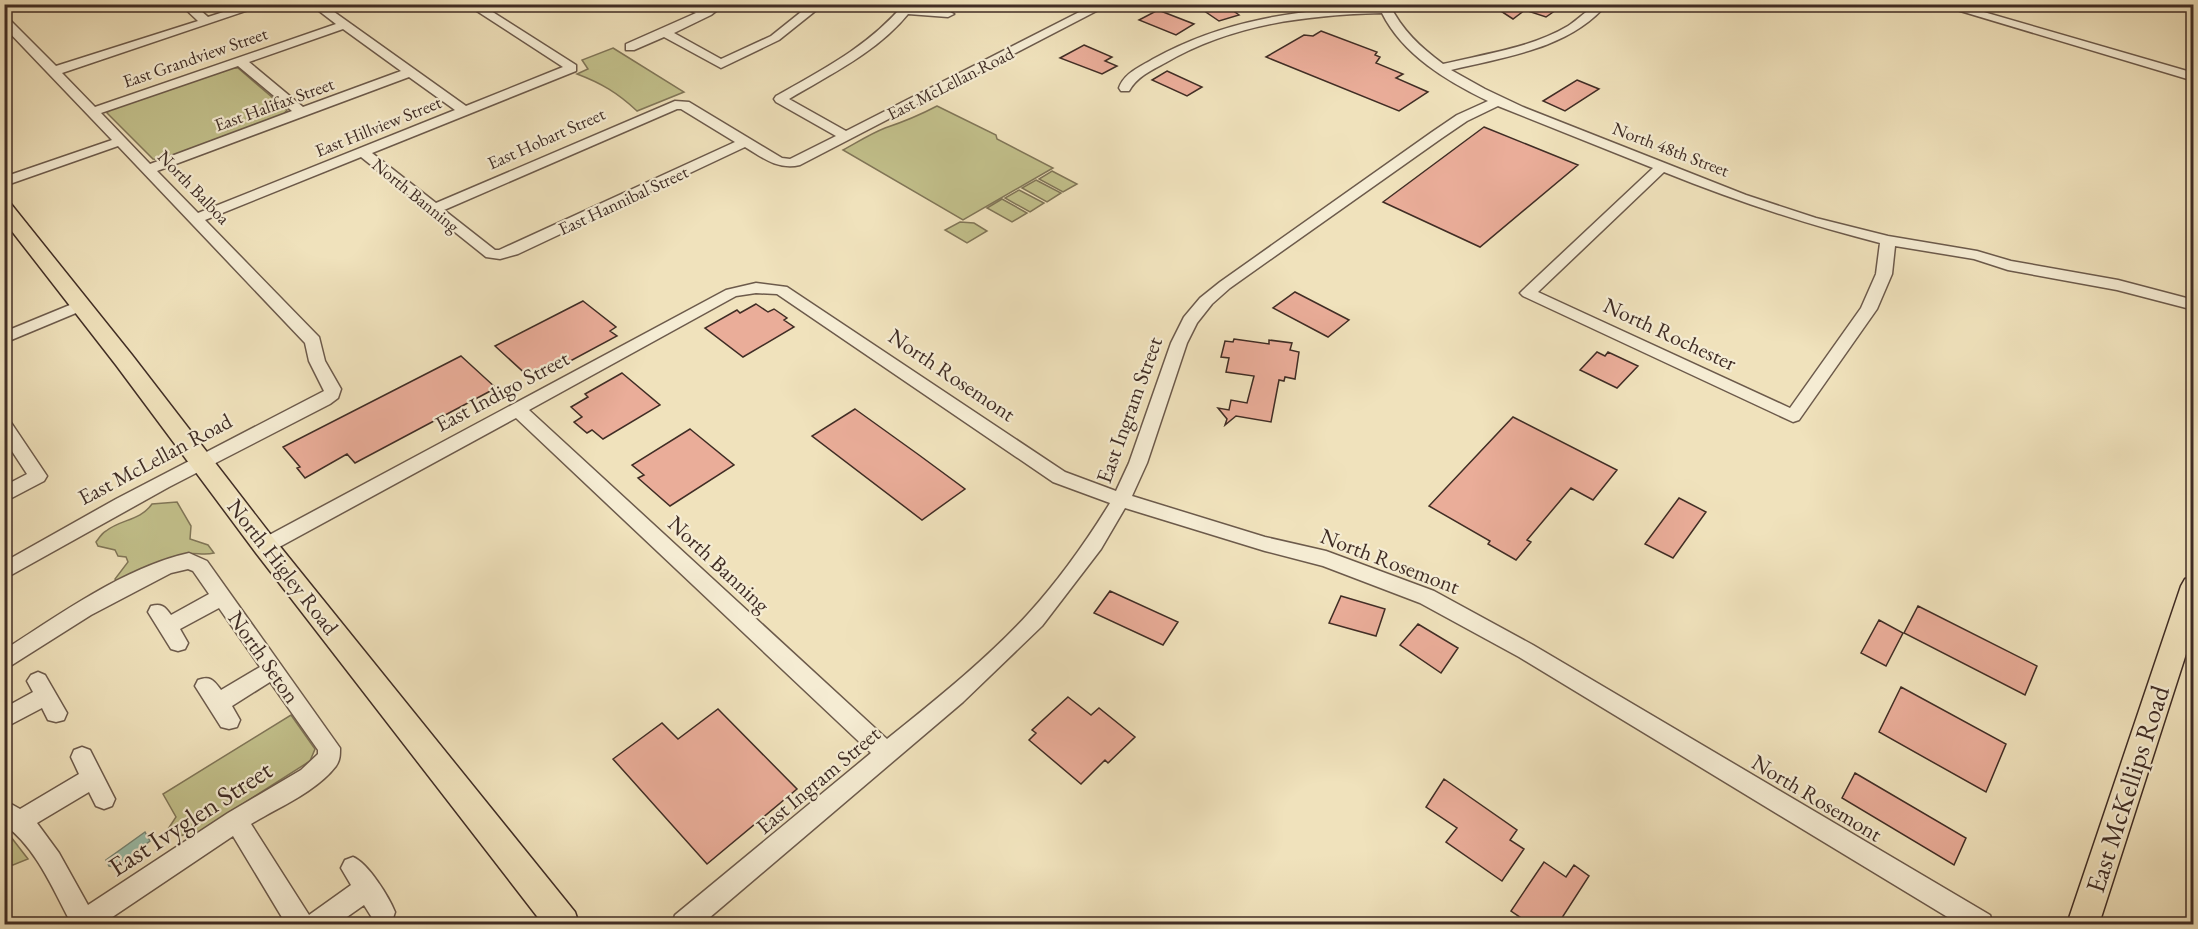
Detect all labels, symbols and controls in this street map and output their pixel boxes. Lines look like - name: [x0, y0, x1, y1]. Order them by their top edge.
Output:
- street label: East Grandview Street: [120, 21, 271, 93]
- street label: East McLellan Road: [883, 41, 1018, 125]
- street label: East Halifax Street: [211, 72, 337, 136]
- street label: East Hillview Street: [311, 90, 445, 162]
- street label: East Hobart Street: [484, 102, 609, 174]
- street label: North 48th Street: [1609, 116, 1733, 182]
- street label: North Balboa: [153, 145, 236, 230]
- street label: North Banning: [367, 153, 465, 237]
- street label: East Hannibal Street: [554, 160, 692, 240]
- street label: North Rochester: [1599, 290, 1742, 378]
- street label: North Rosemont: [883, 322, 1021, 428]
- street label: East Ingram Street: [1089, 333, 1169, 487]
- street label: East Indigo Street: [430, 343, 574, 439]
- street label: East McLellan Road: [73, 406, 238, 512]
- street label: North Higley Road: [221, 493, 346, 642]
- street label: North Banning: [662, 509, 777, 619]
- street label: North Rosemont: [1316, 521, 1464, 601]
- street label: North Seton: [222, 605, 307, 709]
- street label: East McKellips Road: [2077, 681, 2177, 897]
- street label: East Ingram Street: [750, 719, 886, 841]
- street label: North Rosemont: [1746, 748, 1888, 848]
- street label: East Ivyglen Street: [101, 752, 279, 884]

